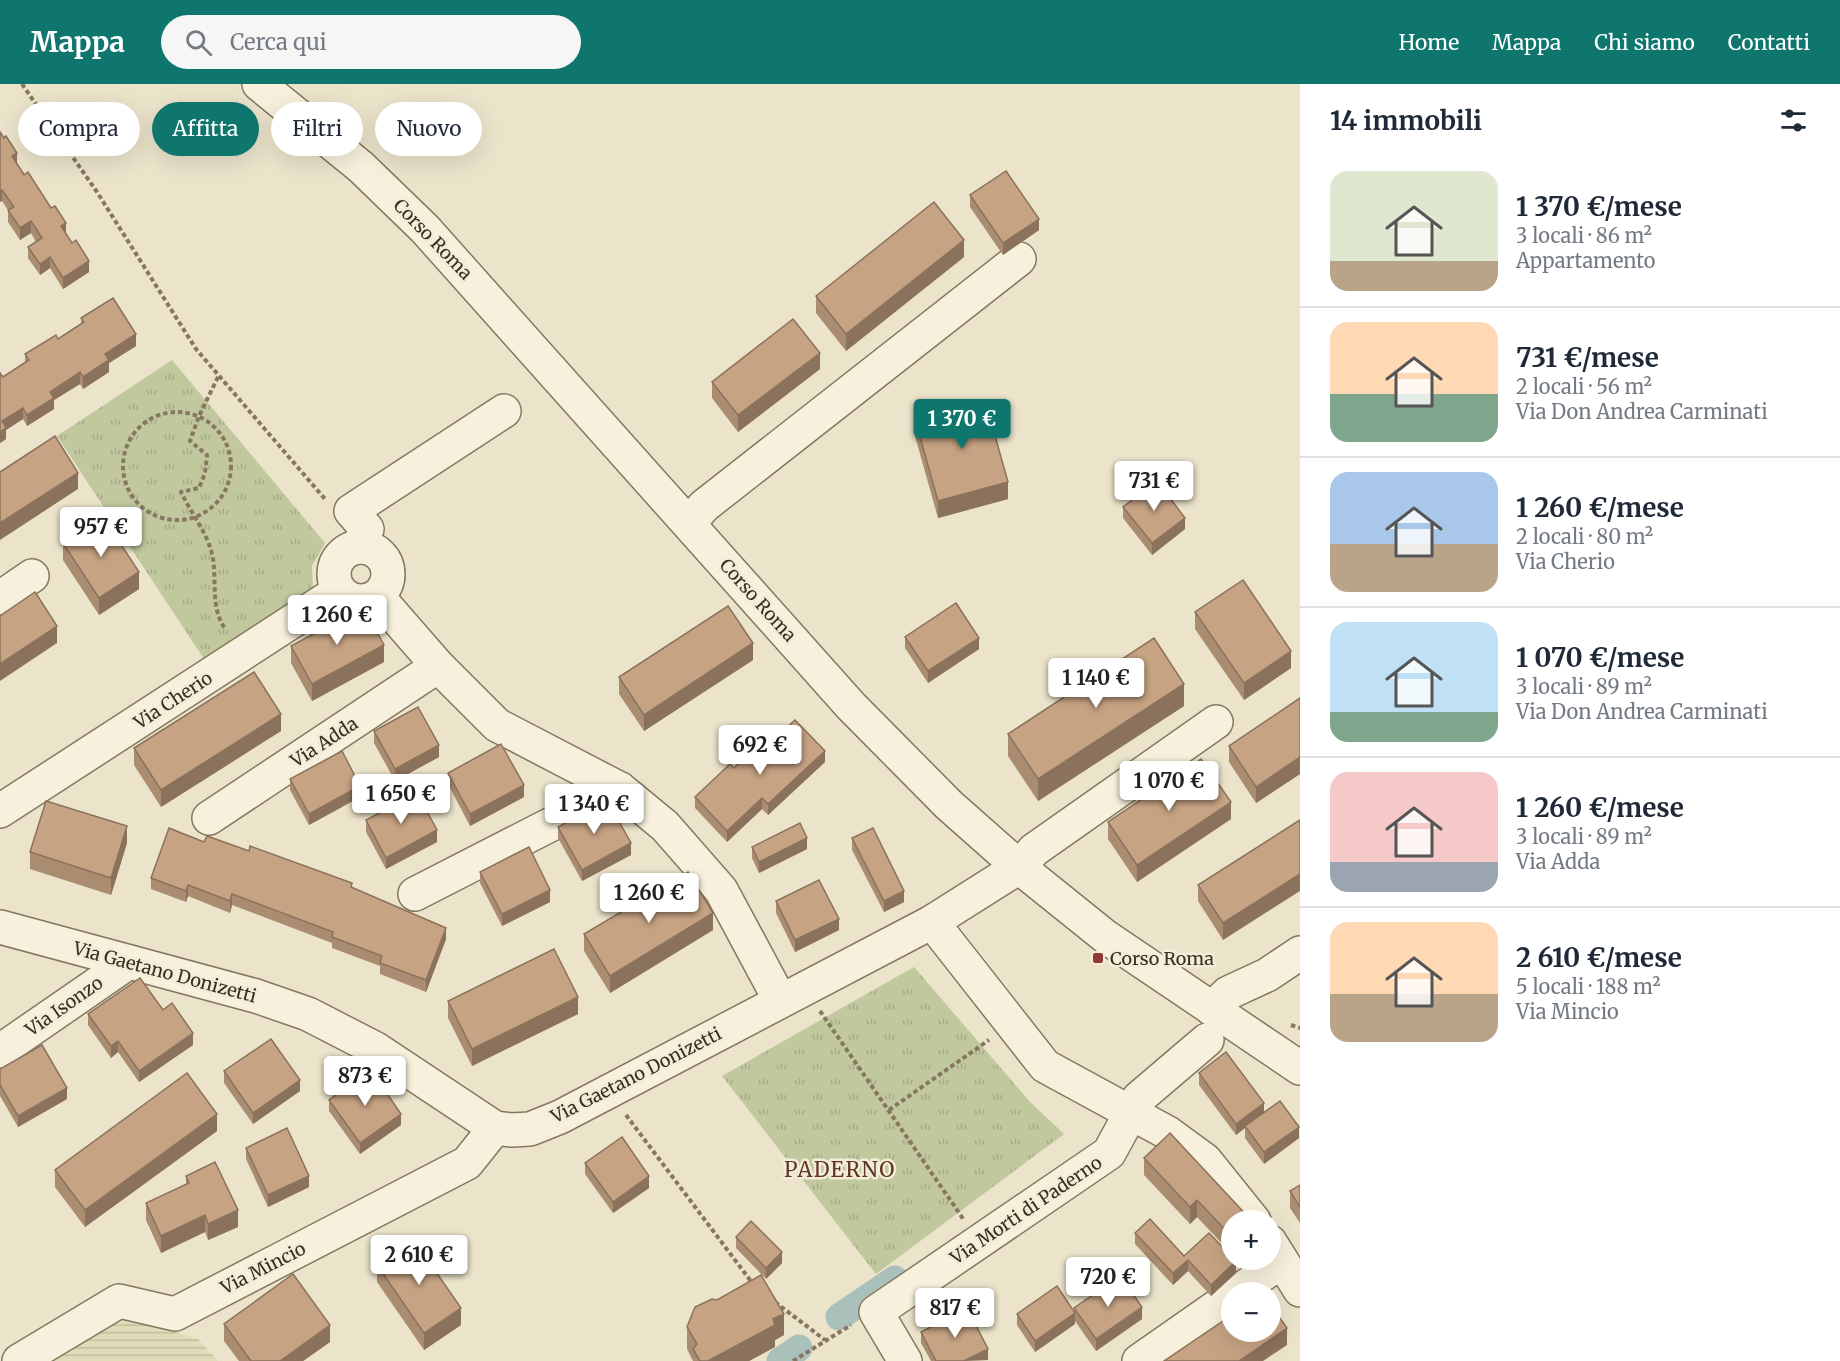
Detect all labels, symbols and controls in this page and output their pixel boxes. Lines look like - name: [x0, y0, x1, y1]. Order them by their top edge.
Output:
- search box: [161, 15, 581, 69]
- text: Mappa: [30, 24, 125, 60]
- icon: search: [182, 26, 215, 59]
- text: Cerca qui: [230, 28, 327, 56]
- text: Home: [1399, 29, 1459, 56]
- text: Mappa: [1492, 29, 1561, 56]
- text: Chi siamo: [1594, 29, 1695, 56]
- text: Contatti: [1728, 29, 1810, 56]
- chip: Compra: [18, 102, 140, 156]
- chip: Affitta: [152, 102, 259, 156]
- chip: Filtri: [271, 102, 363, 156]
- chip: Nuovo: [375, 102, 482, 156]
- text: 14 immobili: [1330, 104, 1482, 137]
- icon: filters: [1777, 104, 1810, 137]
- text: 1 370 €/mese: [1516, 190, 1682, 223]
- street label: Corso Roma: [389, 194, 478, 285]
- icon: home: [1378, 195, 1450, 267]
- text: 3 locali · 86 m²: [1516, 223, 1652, 248]
- text: Appartamento: [1516, 248, 1655, 273]
- text: 731 €/mese: [1516, 341, 1659, 374]
- icon: home: [1378, 346, 1450, 418]
- text: 2 locali · 56 m²: [1516, 374, 1652, 399]
- pin: 1 370 €: [907, 399, 1017, 450]
- text: Via Don Andrea Carminati: [1516, 399, 1768, 424]
- text: 1 370 €: [928, 406, 996, 431]
- pin: 731 €: [1112, 461, 1196, 512]
- text: 731 €: [1128, 468, 1180, 493]
- text: 1 260 €/mese: [1516, 491, 1684, 524]
- icon: home: [1378, 496, 1450, 568]
- pin: 957 €: [59, 507, 143, 558]
- text: 957 €: [74, 514, 128, 539]
- text: 2 locali · 80 m²: [1516, 524, 1653, 549]
- text: Via Cherio: [1516, 549, 1615, 574]
- street label: Corso Roma: [715, 554, 802, 647]
- pin: 1 260 €: [282, 595, 392, 646]
- text: 1 260 €: [302, 602, 372, 627]
- text: 1 070 €/mese: [1516, 641, 1684, 674]
- icon: home: [1378, 646, 1450, 718]
- pin: 1 140 €: [1041, 658, 1151, 709]
- text: 1 140 €: [1062, 665, 1130, 690]
- street label: Via Cherio: [129, 666, 217, 734]
- text: 3 locali · 89 m²: [1516, 674, 1652, 699]
- text: Via Don Andrea Carminati: [1516, 699, 1768, 724]
- street label: Via Adda: [285, 712, 362, 773]
- pin: 692 €: [718, 725, 802, 776]
- text: 692 €: [733, 732, 787, 757]
- pin: 1 070 €: [1114, 761, 1224, 812]
- text: 1 070 €: [1134, 768, 1204, 793]
- pin: 1 650 €: [346, 774, 456, 825]
- text: 1 650 €: [366, 781, 436, 806]
- pin: 1 340 €: [539, 784, 649, 835]
- text: 1 340 €: [559, 791, 629, 816]
- text: 1 260 €/mese: [1516, 791, 1684, 824]
- icon: home: [1378, 796, 1450, 868]
- text: 3 locali · 89 m²: [1516, 824, 1652, 849]
- text: Via Adda: [1516, 849, 1600, 874]
- pin: 1 260 €: [594, 873, 704, 924]
- text: 1 260 €: [614, 880, 684, 905]
- street label: Via Gaetano Donizetti: [70, 936, 259, 1008]
- text: 2 610 €/mese: [1516, 941, 1682, 974]
- icon: home: [1378, 946, 1450, 1018]
- place label: Corso Roma: [1110, 947, 1214, 970]
- marker: Corso Roma: [1091, 951, 1105, 965]
- street label: Via Isonzo: [20, 971, 107, 1042]
- text: 5 locali · 188 m²: [1516, 974, 1661, 999]
- text: Via Mincio: [1516, 999, 1619, 1024]
- street label: Via Gaetano Donizetti: [546, 1022, 725, 1129]
- pin: 873 €: [323, 1056, 407, 1107]
- text: 873 €: [338, 1063, 392, 1088]
- street label: Via Morti di Paderno: [945, 1151, 1106, 1270]
- district label: PADERNO: [784, 1156, 896, 1183]
- map controls: [1221, 1210, 1281, 1342]
- button: +: [1221, 1210, 1281, 1270]
- pin: 2 610 €: [364, 1235, 474, 1286]
- street label: Via Mincio: [216, 1237, 309, 1300]
- text: 2 610 €: [385, 1242, 453, 1267]
- pin: 720 €: [1066, 1257, 1150, 1308]
- text: 720 €: [1080, 1264, 1136, 1289]
- button: −: [1221, 1282, 1281, 1342]
- pin: 817 €: [913, 1288, 997, 1339]
- text: 817 €: [929, 1295, 981, 1320]

